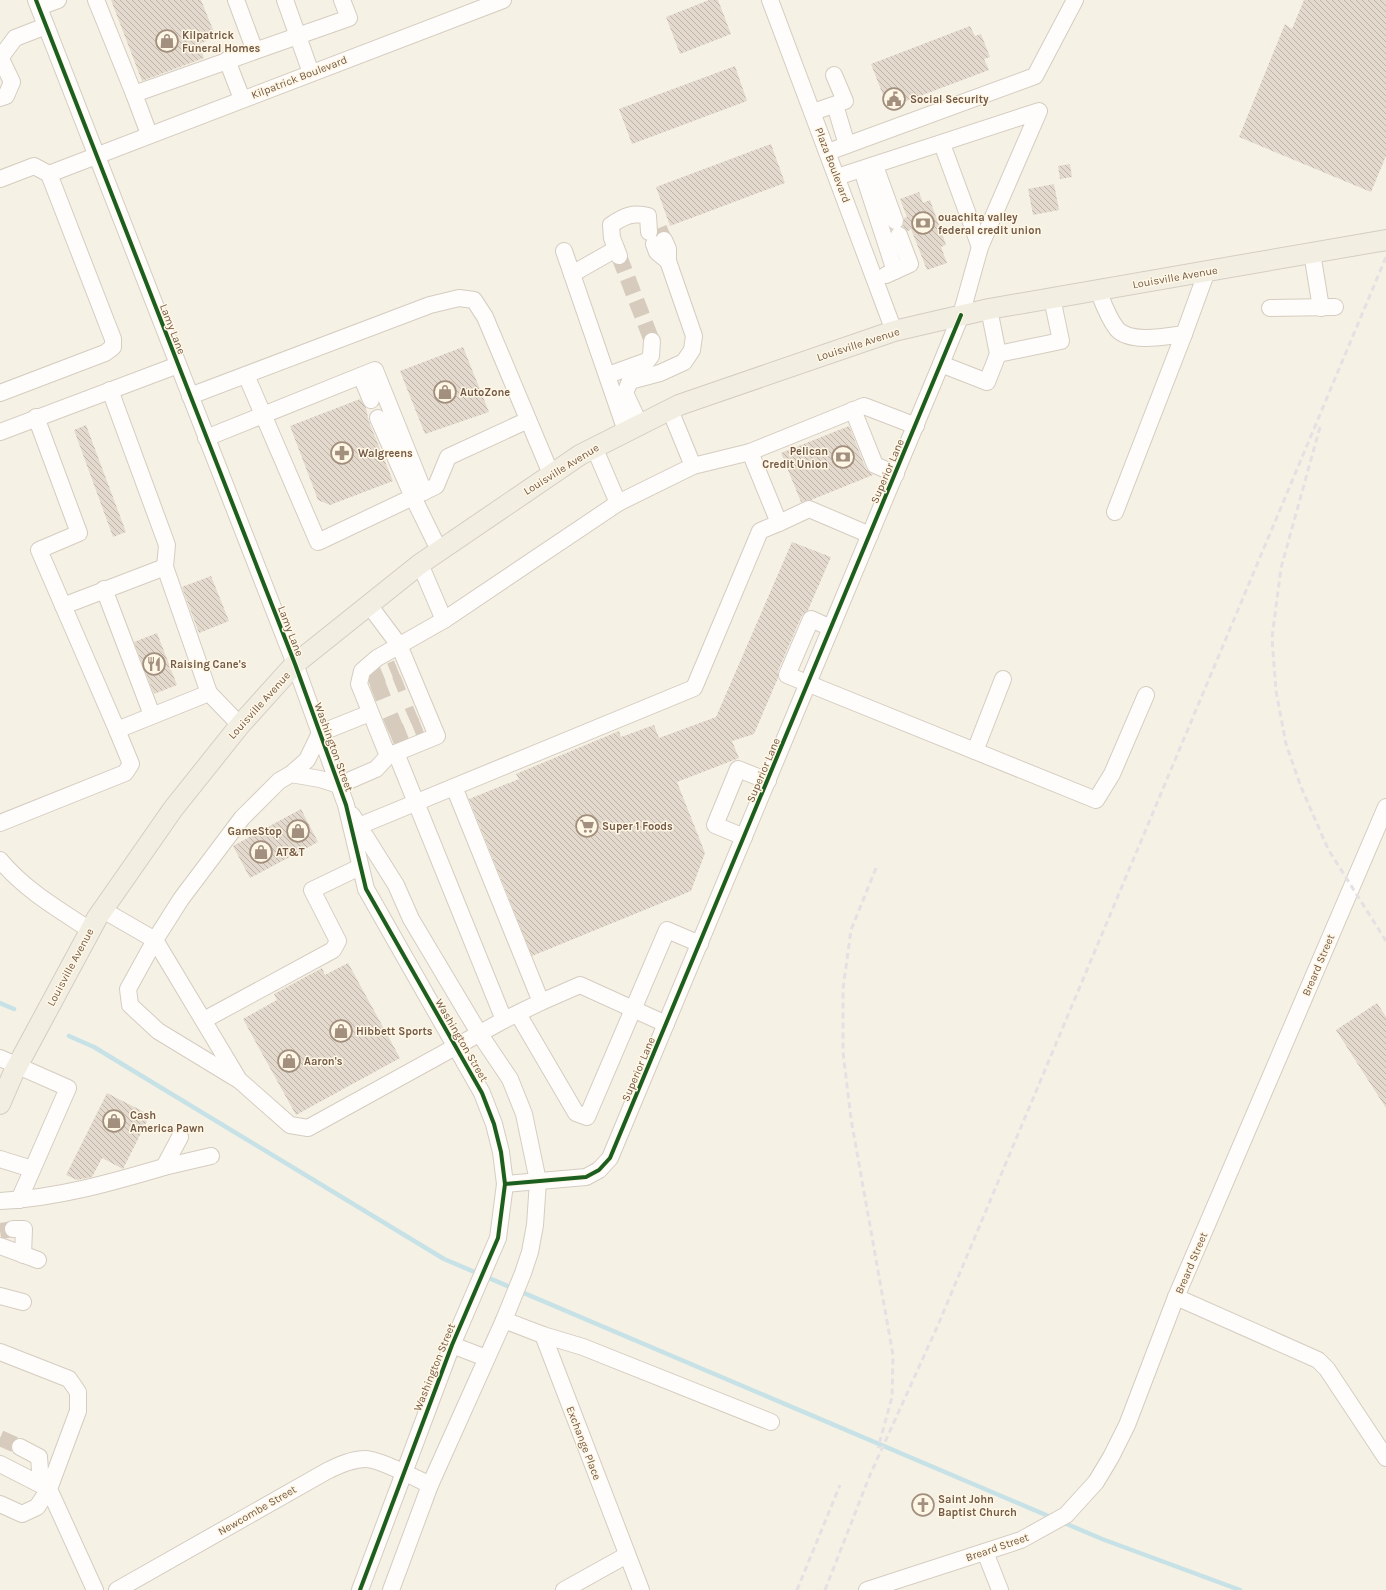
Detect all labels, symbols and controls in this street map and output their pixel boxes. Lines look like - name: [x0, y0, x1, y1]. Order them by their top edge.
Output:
- shop icon: Kilpatrick Funeral Homes: [154, 28, 180, 54]
- place label: Kilpatrick Funeral Homes: [182, 29, 260, 55]
- street label: Kilpatrick Boulevard: [249, 53, 349, 102]
- public building icon: Social Security: [881, 86, 907, 112]
- place label: Social Security: [910, 93, 989, 106]
- street label: Plaza Boulevard: [812, 126, 853, 205]
- bank icon: ouachita valley federal credit union: [910, 210, 936, 236]
- place label: ouachita valley federal credit union: [938, 211, 1041, 237]
- street label: Louisville Avenue: [1131, 264, 1219, 291]
- street label: Lamy Lane: [157, 302, 188, 356]
- street label: Louisville Avenue: [815, 325, 902, 364]
- shop icon: AutoZone: [432, 379, 458, 405]
- place label: AutoZone: [460, 386, 510, 399]
- street label: Superior Lane: [868, 437, 907, 505]
- pharmacy icon: Walgreens: [329, 440, 355, 466]
- street label: Louisville Avenue: [521, 441, 602, 498]
- bank icon: Pelican Credit Union: [830, 444, 856, 470]
- place label: Pelican Credit Union: [762, 445, 828, 471]
- place label: Walgreens: [358, 447, 413, 460]
- street label: Lamy Lane: [275, 604, 306, 658]
- restaurant icon: Raising Cane's: [141, 651, 167, 677]
- place label: Raising Cane's: [170, 658, 247, 671]
- street label: Louisville Avenue: [226, 669, 293, 742]
- street label: Washington Street: [311, 701, 356, 793]
- street label: Superior Lane: [744, 736, 783, 804]
- supermarket icon: Super 1 Foods: [574, 813, 600, 839]
- shop icon: GameStop: [285, 818, 311, 844]
- place label: Super 1 Foods: [602, 820, 673, 833]
- place label: GameStop: [228, 825, 282, 838]
- shop icon: AT&T: [248, 839, 274, 865]
- place label: AT&T: [276, 846, 305, 859]
- street label: Louisville Avenue: [44, 926, 97, 1008]
- street label: Breard Street: [1300, 932, 1337, 998]
- street label: Washington Street: [433, 996, 491, 1084]
- shop icon: Hibbett Sports: [328, 1018, 354, 1044]
- place label: Hibbett Sports: [356, 1025, 433, 1038]
- street label: Superior Lane: [619, 1035, 658, 1103]
- shop icon: Aaron's: [276, 1048, 302, 1074]
- place label: Aaron's: [304, 1055, 343, 1068]
- shop icon: Cash America Pawn: [101, 1108, 127, 1134]
- place label: Cash America Pawn: [130, 1109, 204, 1135]
- street label: Breard Street: [1173, 1230, 1210, 1296]
- street label: Washington Street: [411, 1321, 458, 1413]
- street label: Exchange Place: [564, 1405, 604, 1482]
- street label: Newcombe Street: [216, 1483, 299, 1538]
- church icon: Saint John Baptist Church: [910, 1492, 936, 1518]
- place label: Saint John Baptist Church: [938, 1493, 1017, 1519]
- street label: Breard Street: [964, 1531, 1030, 1564]

